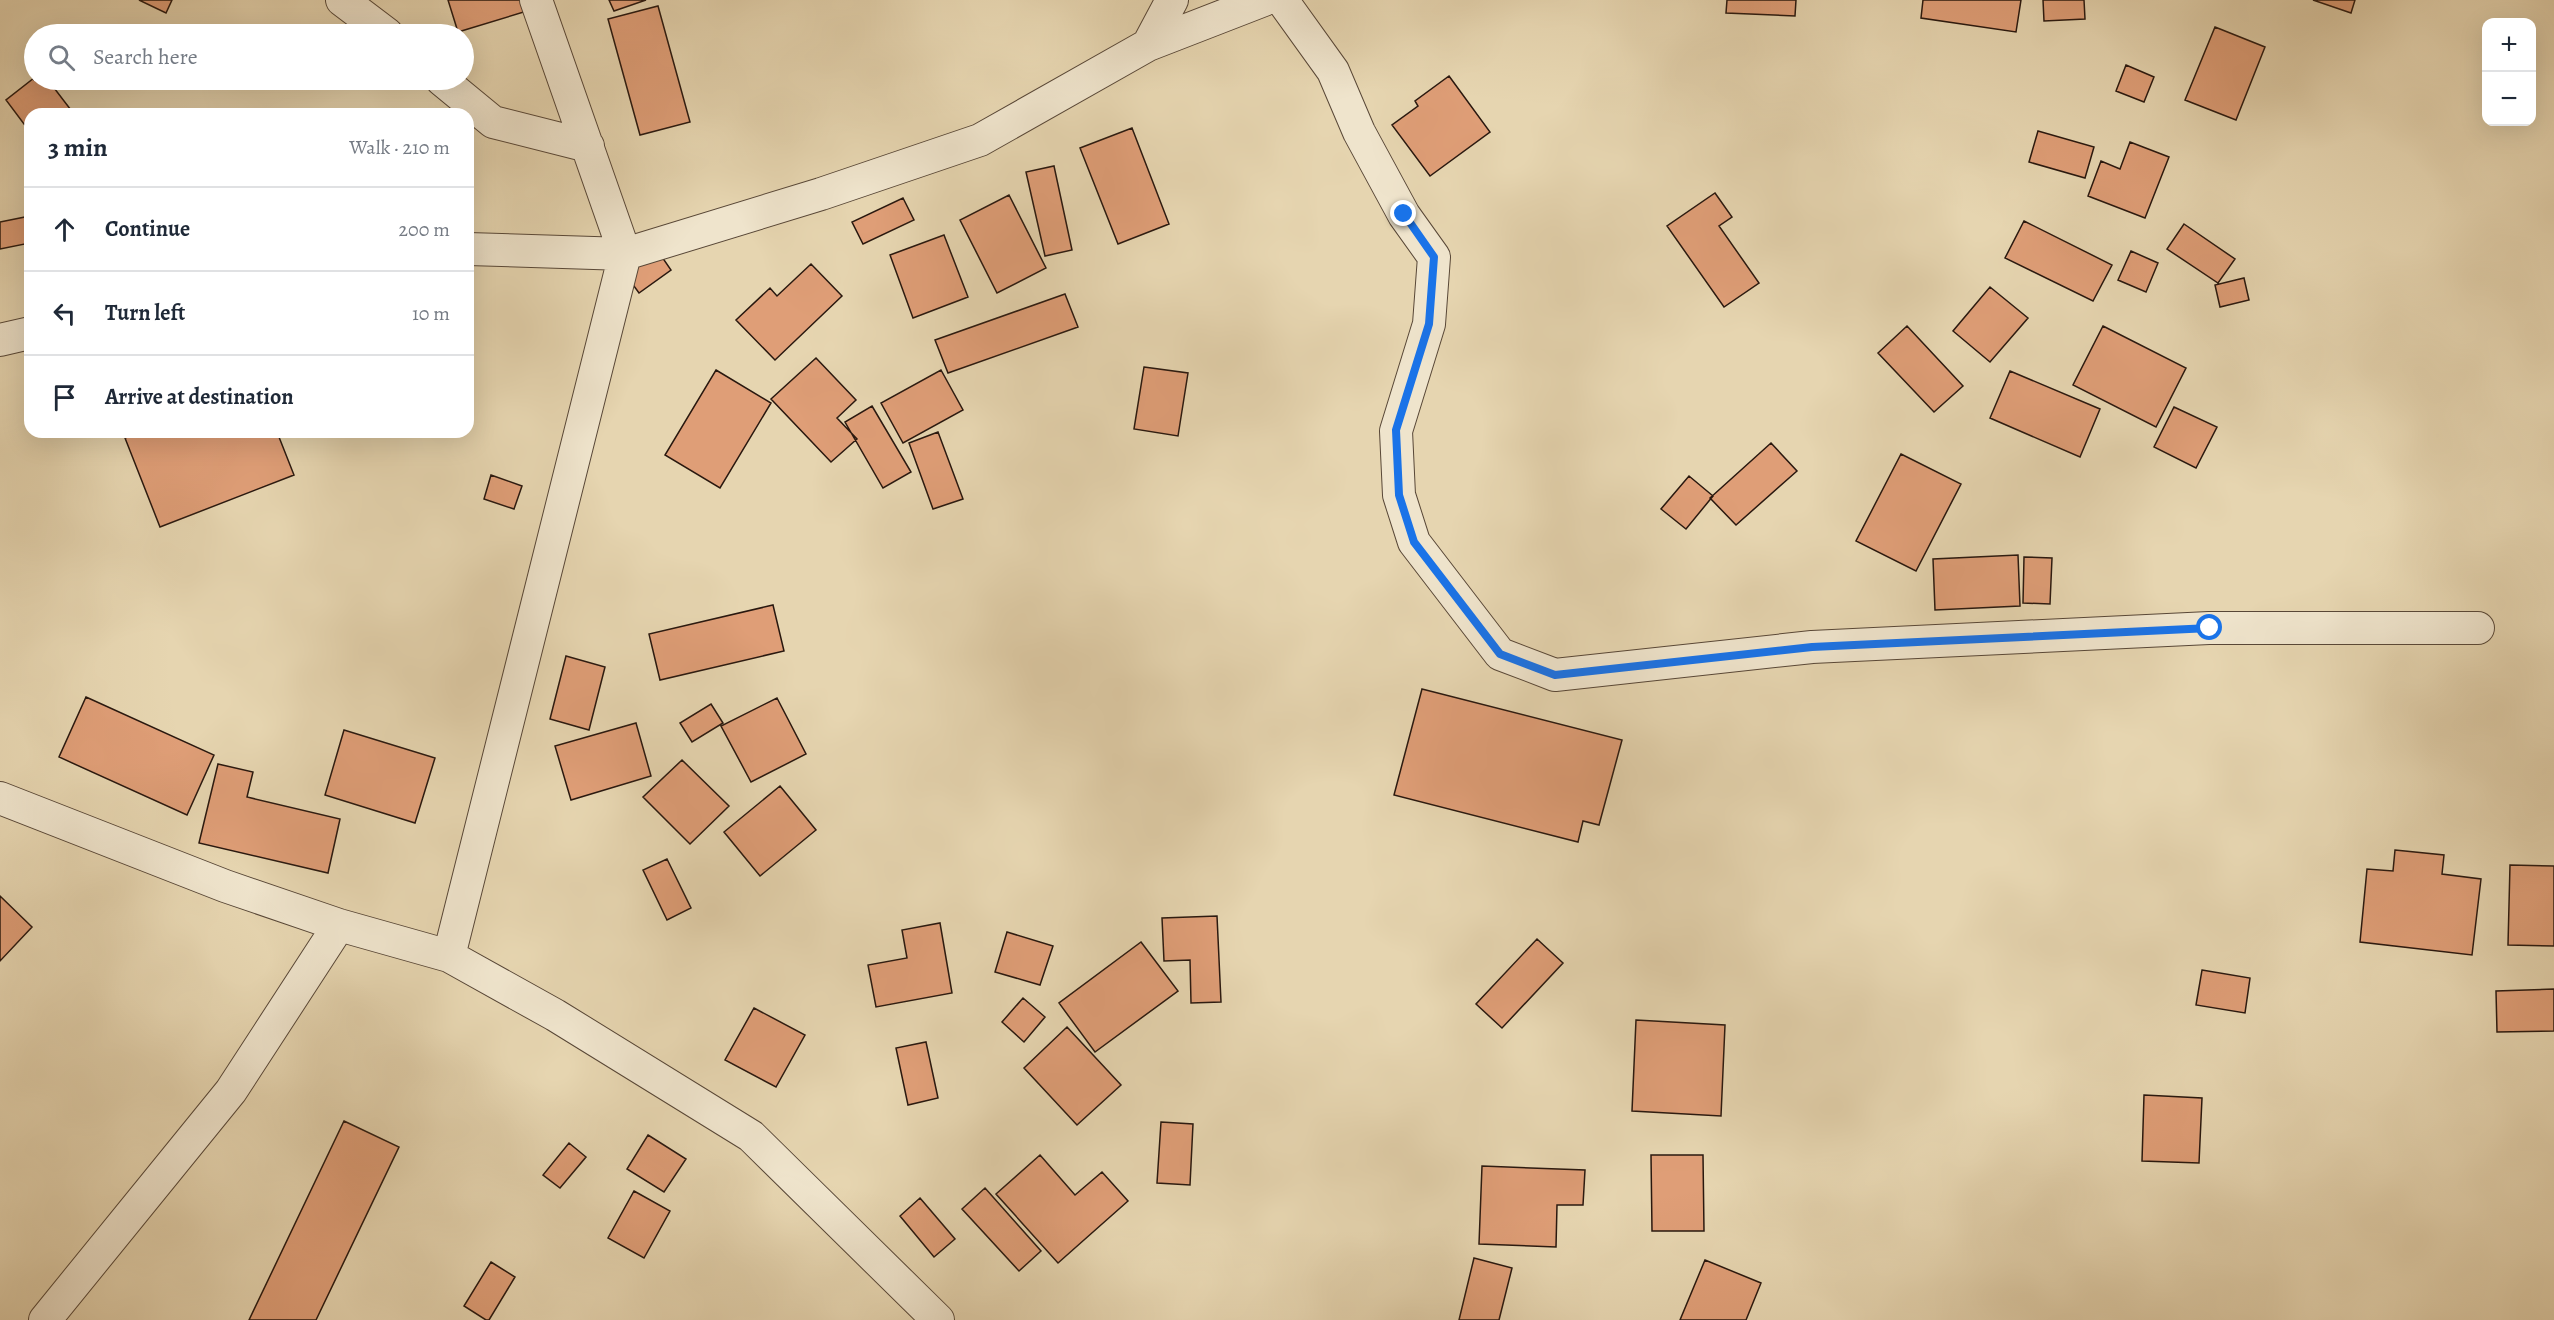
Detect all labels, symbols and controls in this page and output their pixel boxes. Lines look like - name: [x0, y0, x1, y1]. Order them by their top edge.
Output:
- map controls: [2482, 18, 2536, 126]
- button: +: [2482, 18, 2536, 72]
- search box: [24, 24, 474, 90]
- icon: search: [45, 41, 78, 74]
- text: Search here: [93, 42, 198, 72]
- button: −: [2482, 72, 2536, 126]
- text: 3 min: [48, 130, 108, 165]
- text: Walk · 210 m: [349, 134, 450, 161]
- route end: [1390, 200, 1416, 226]
- icon: ahead: [48, 213, 81, 246]
- text: Continue: [105, 214, 190, 244]
- text: 200 m: [399, 216, 450, 243]
- icon: left: [48, 297, 81, 330]
- text: Turn left: [105, 298, 185, 328]
- text: 10 m: [412, 300, 450, 327]
- icon: arrive: [48, 381, 81, 414]
- text: Arrive at destination: [105, 382, 294, 412]
- route start: [2196, 614, 2222, 640]

